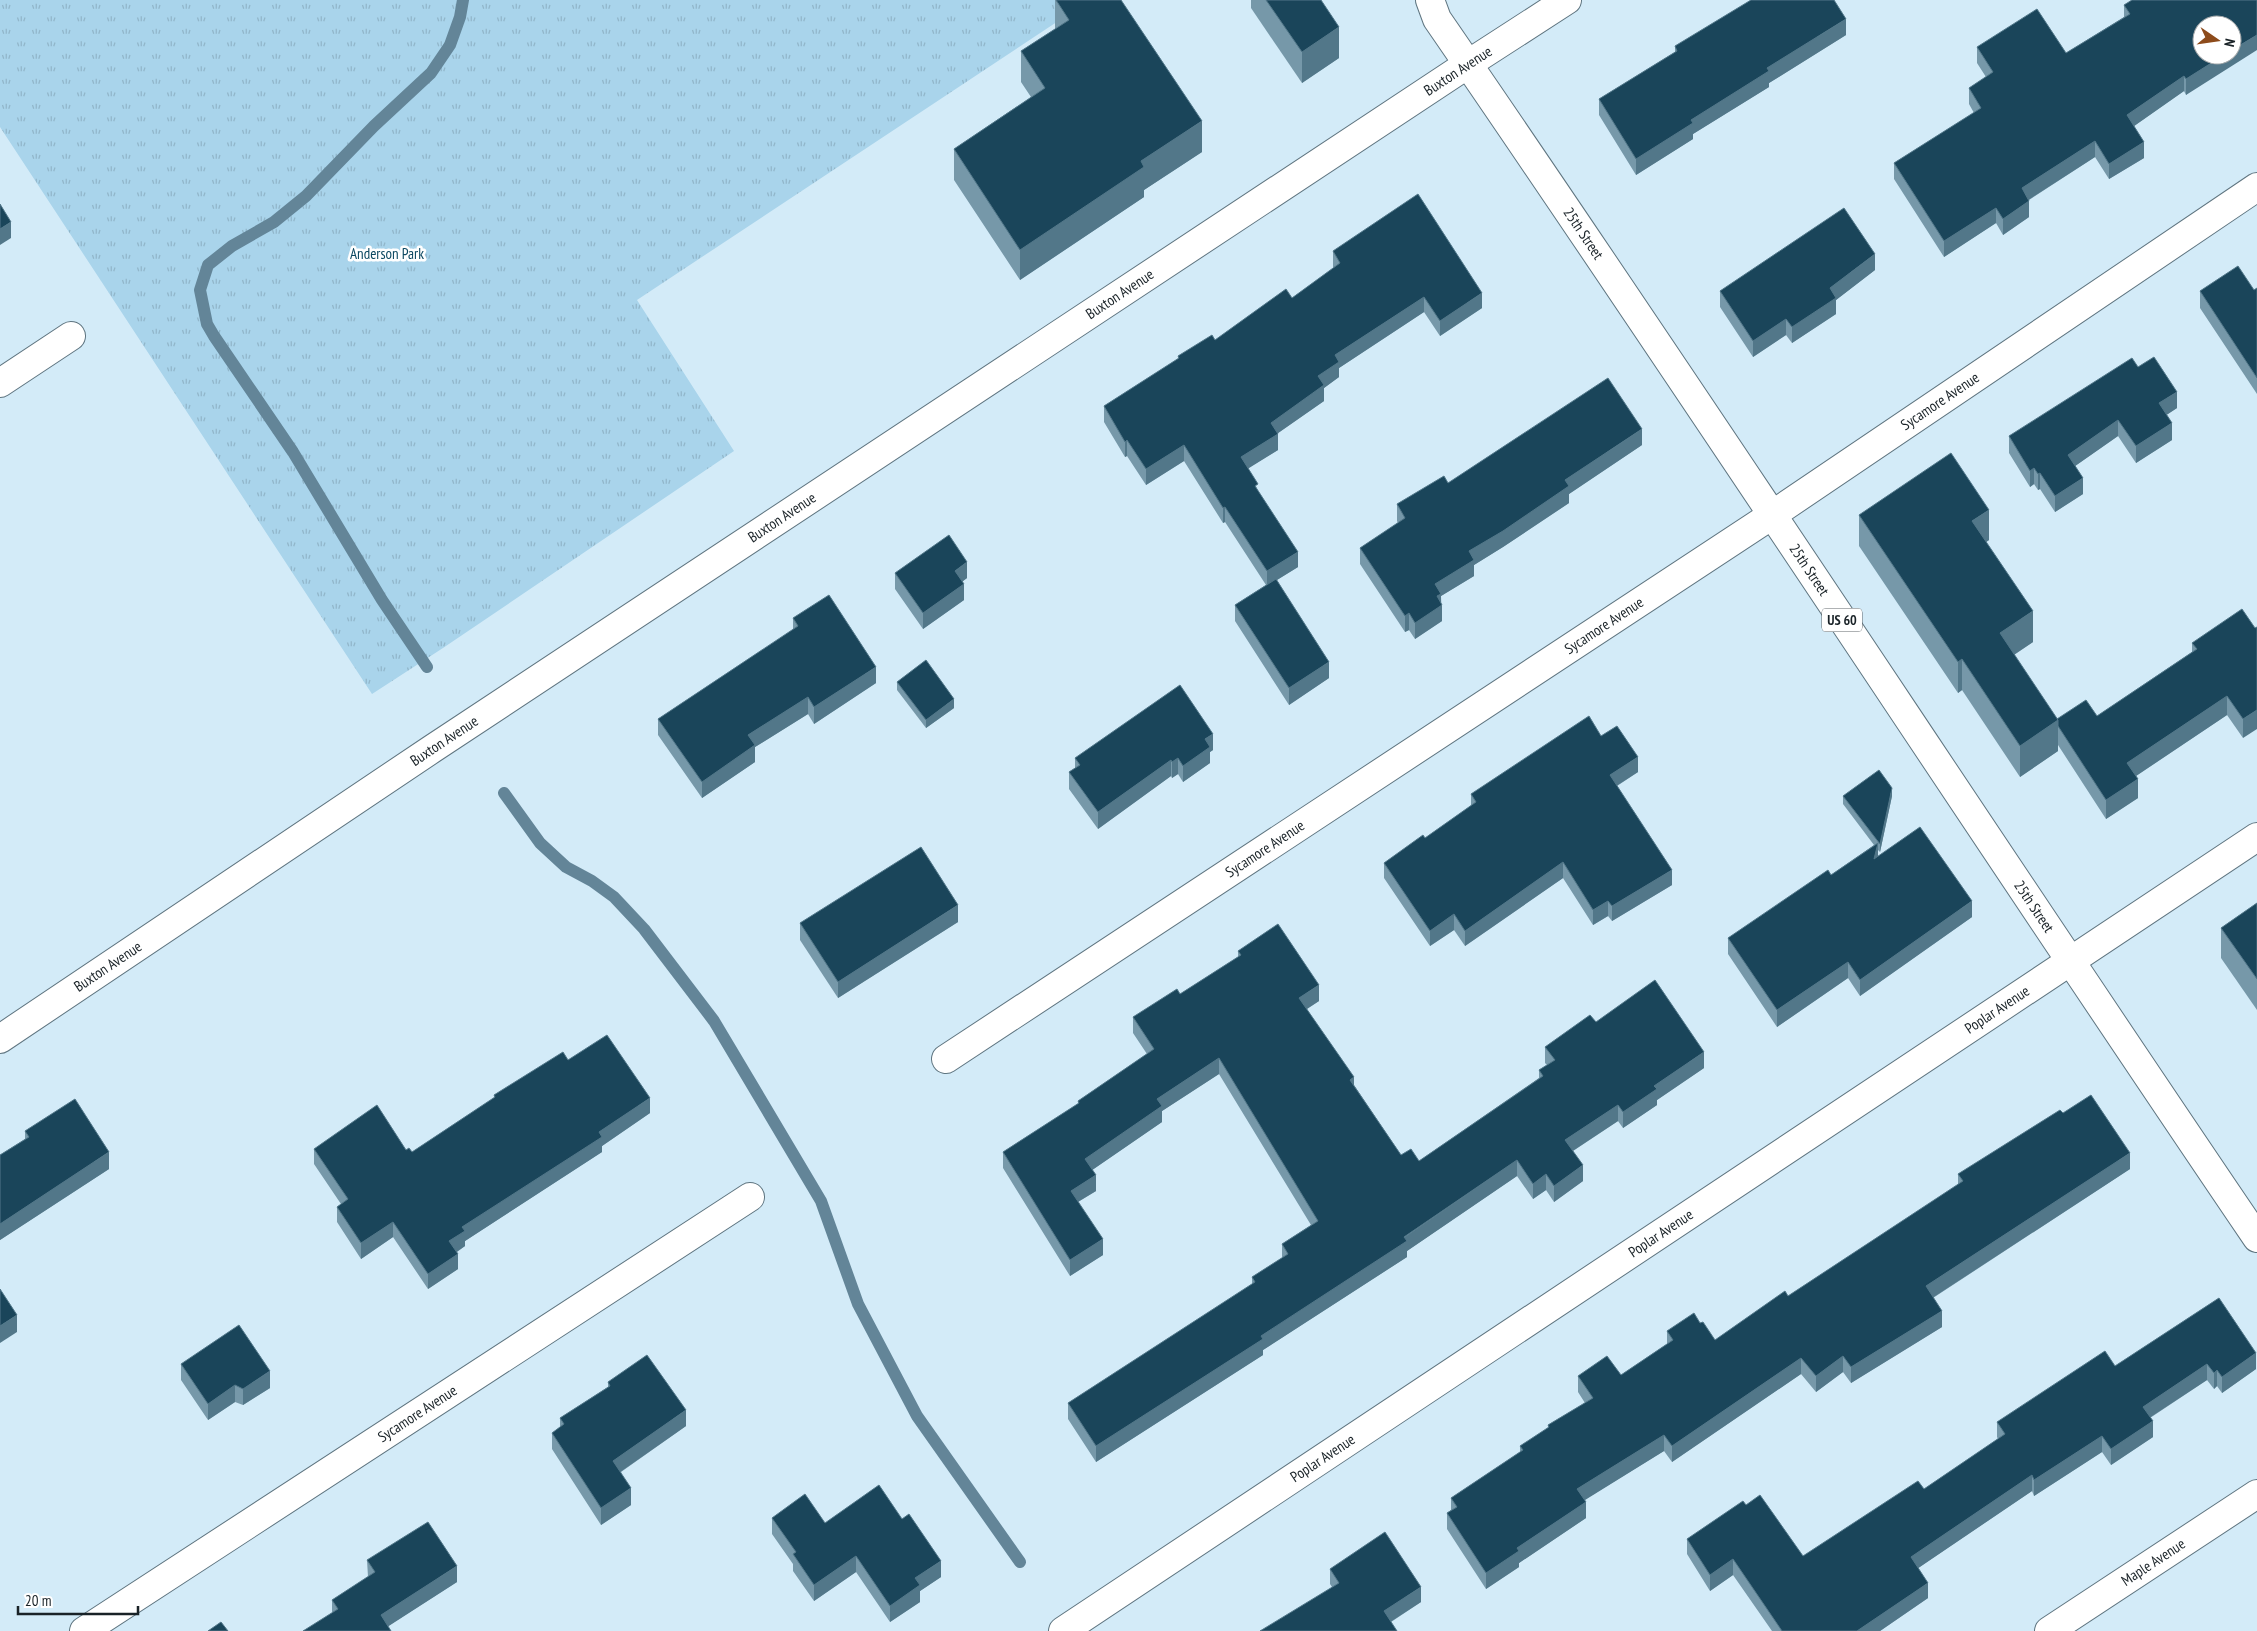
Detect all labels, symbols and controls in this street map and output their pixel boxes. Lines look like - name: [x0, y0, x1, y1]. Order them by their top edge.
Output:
- north arrow: [2192, 15, 2242, 65]
- text: N: [2220, 37, 2239, 49]
- street label: Buxton Avenue: [1420, 41, 1495, 100]
- street label: 25th Street: [1560, 204, 1608, 263]
- park label: Anderson Park: [350, 244, 424, 263]
- street label: Buxton Avenue: [1082, 264, 1157, 323]
- street label: Sycamore Avenue: [1897, 368, 1983, 434]
- street label: Buxton Avenue: [744, 488, 819, 546]
- street label: 25th Street: [1785, 540, 1834, 599]
- street label: Sycamore Avenue: [1561, 592, 1647, 658]
- road number: US 60: [1822, 608, 1862, 632]
- street label: Buxton Avenue: [406, 711, 482, 770]
- street label: Sycamore Avenue: [1222, 816, 1308, 881]
- street label: 25th Street: [2010, 877, 2059, 936]
- street label: Buxton Avenue: [70, 937, 145, 996]
- street label: Poplar Avenue: [1961, 981, 2033, 1038]
- street label: Poplar Avenue: [1625, 1205, 1697, 1261]
- street label: Sycamore Avenue: [374, 1381, 460, 1446]
- street label: Poplar Avenue: [1287, 1429, 1358, 1486]
- street label: Maple Avenue: [2118, 1534, 2189, 1590]
- scale bar: [18, 1584, 138, 1616]
- text: 20 m: [25, 1591, 51, 1610]

